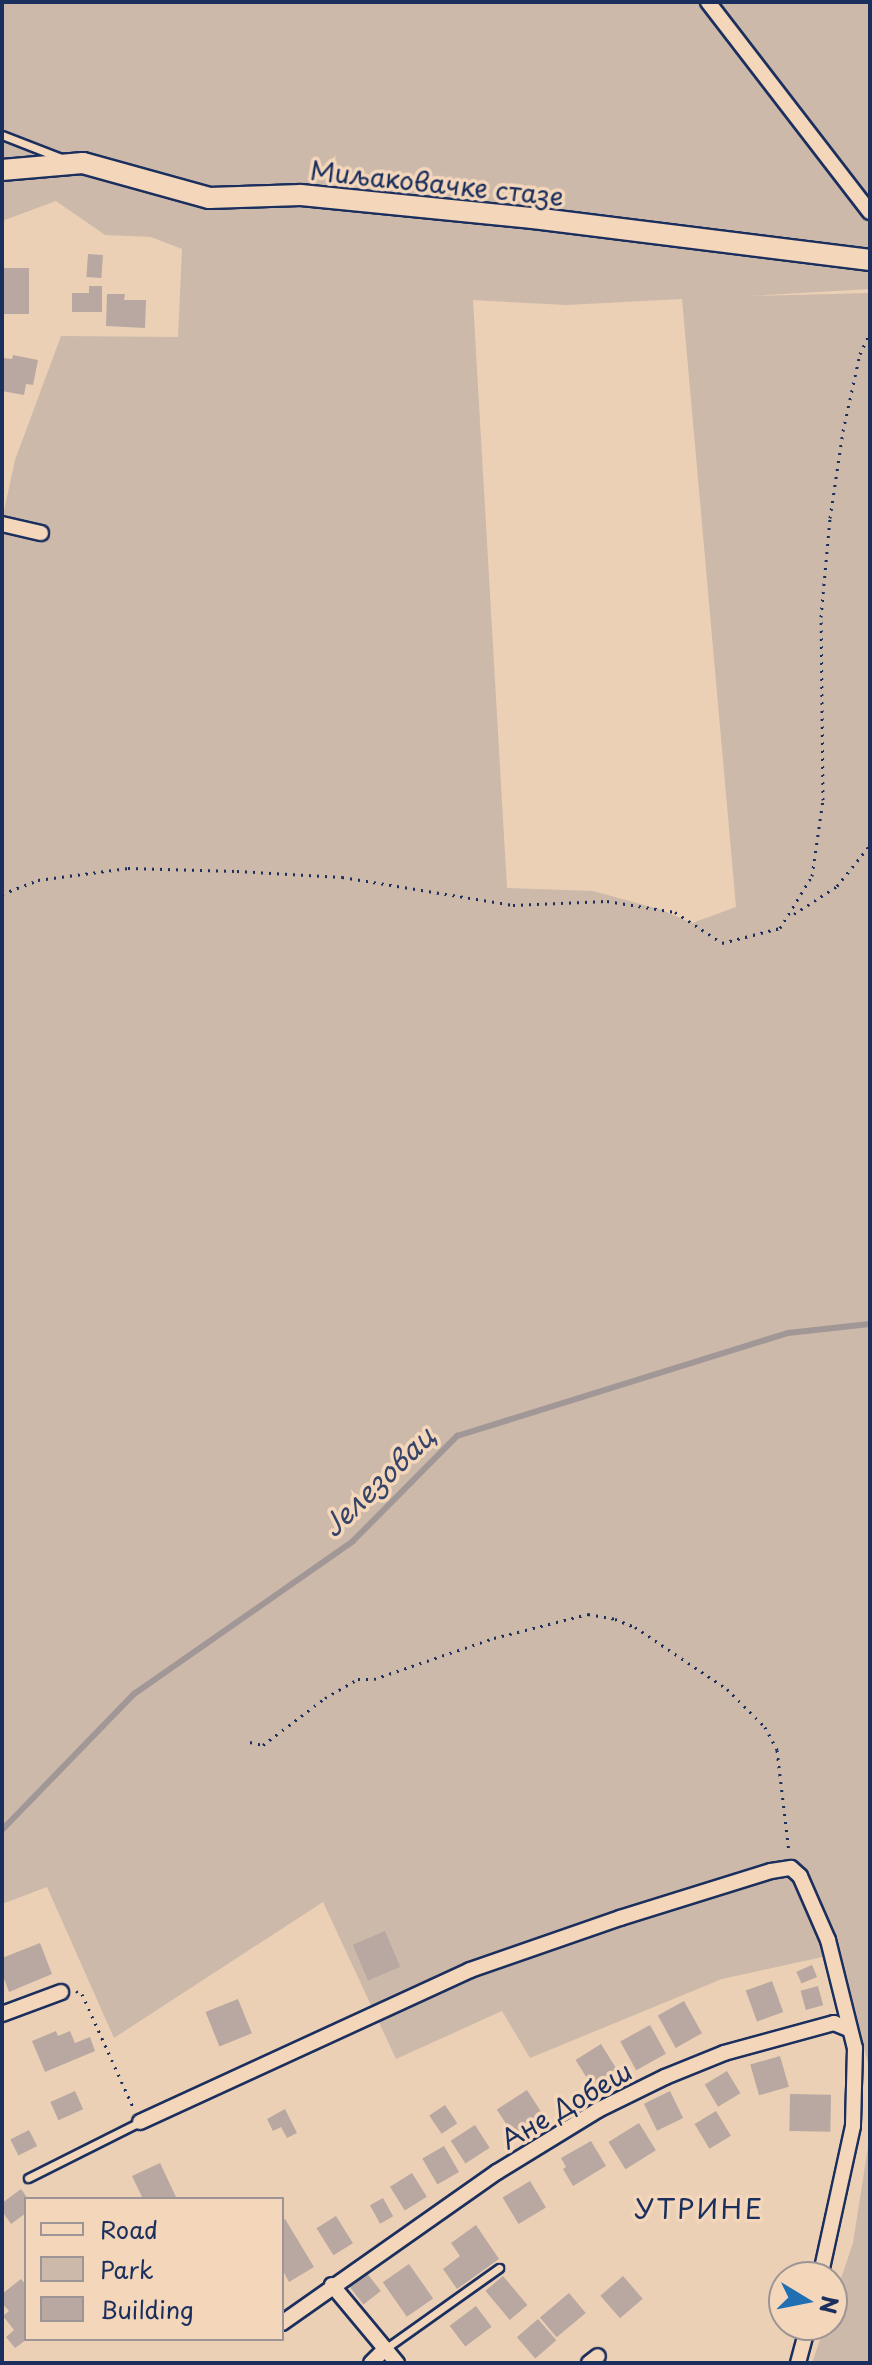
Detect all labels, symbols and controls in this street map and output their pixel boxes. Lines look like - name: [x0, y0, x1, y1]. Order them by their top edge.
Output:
- street label: Миљаковачке стазе: [308, 154, 566, 212]
- water label: Јелезовац: [315, 1419, 441, 1543]
- street label: Ане Добеш: [495, 2055, 637, 2155]
- district label: УТРИНЕ: [634, 2191, 764, 2225]
- legend: [24, 2197, 284, 2341]
- text: Road: [100, 2211, 158, 2247]
- text: Park: [100, 2251, 154, 2287]
- north arrow: [768, 2261, 848, 2341]
- text: Building: [100, 2291, 194, 2327]
- text: N: [812, 2293, 848, 2316]

